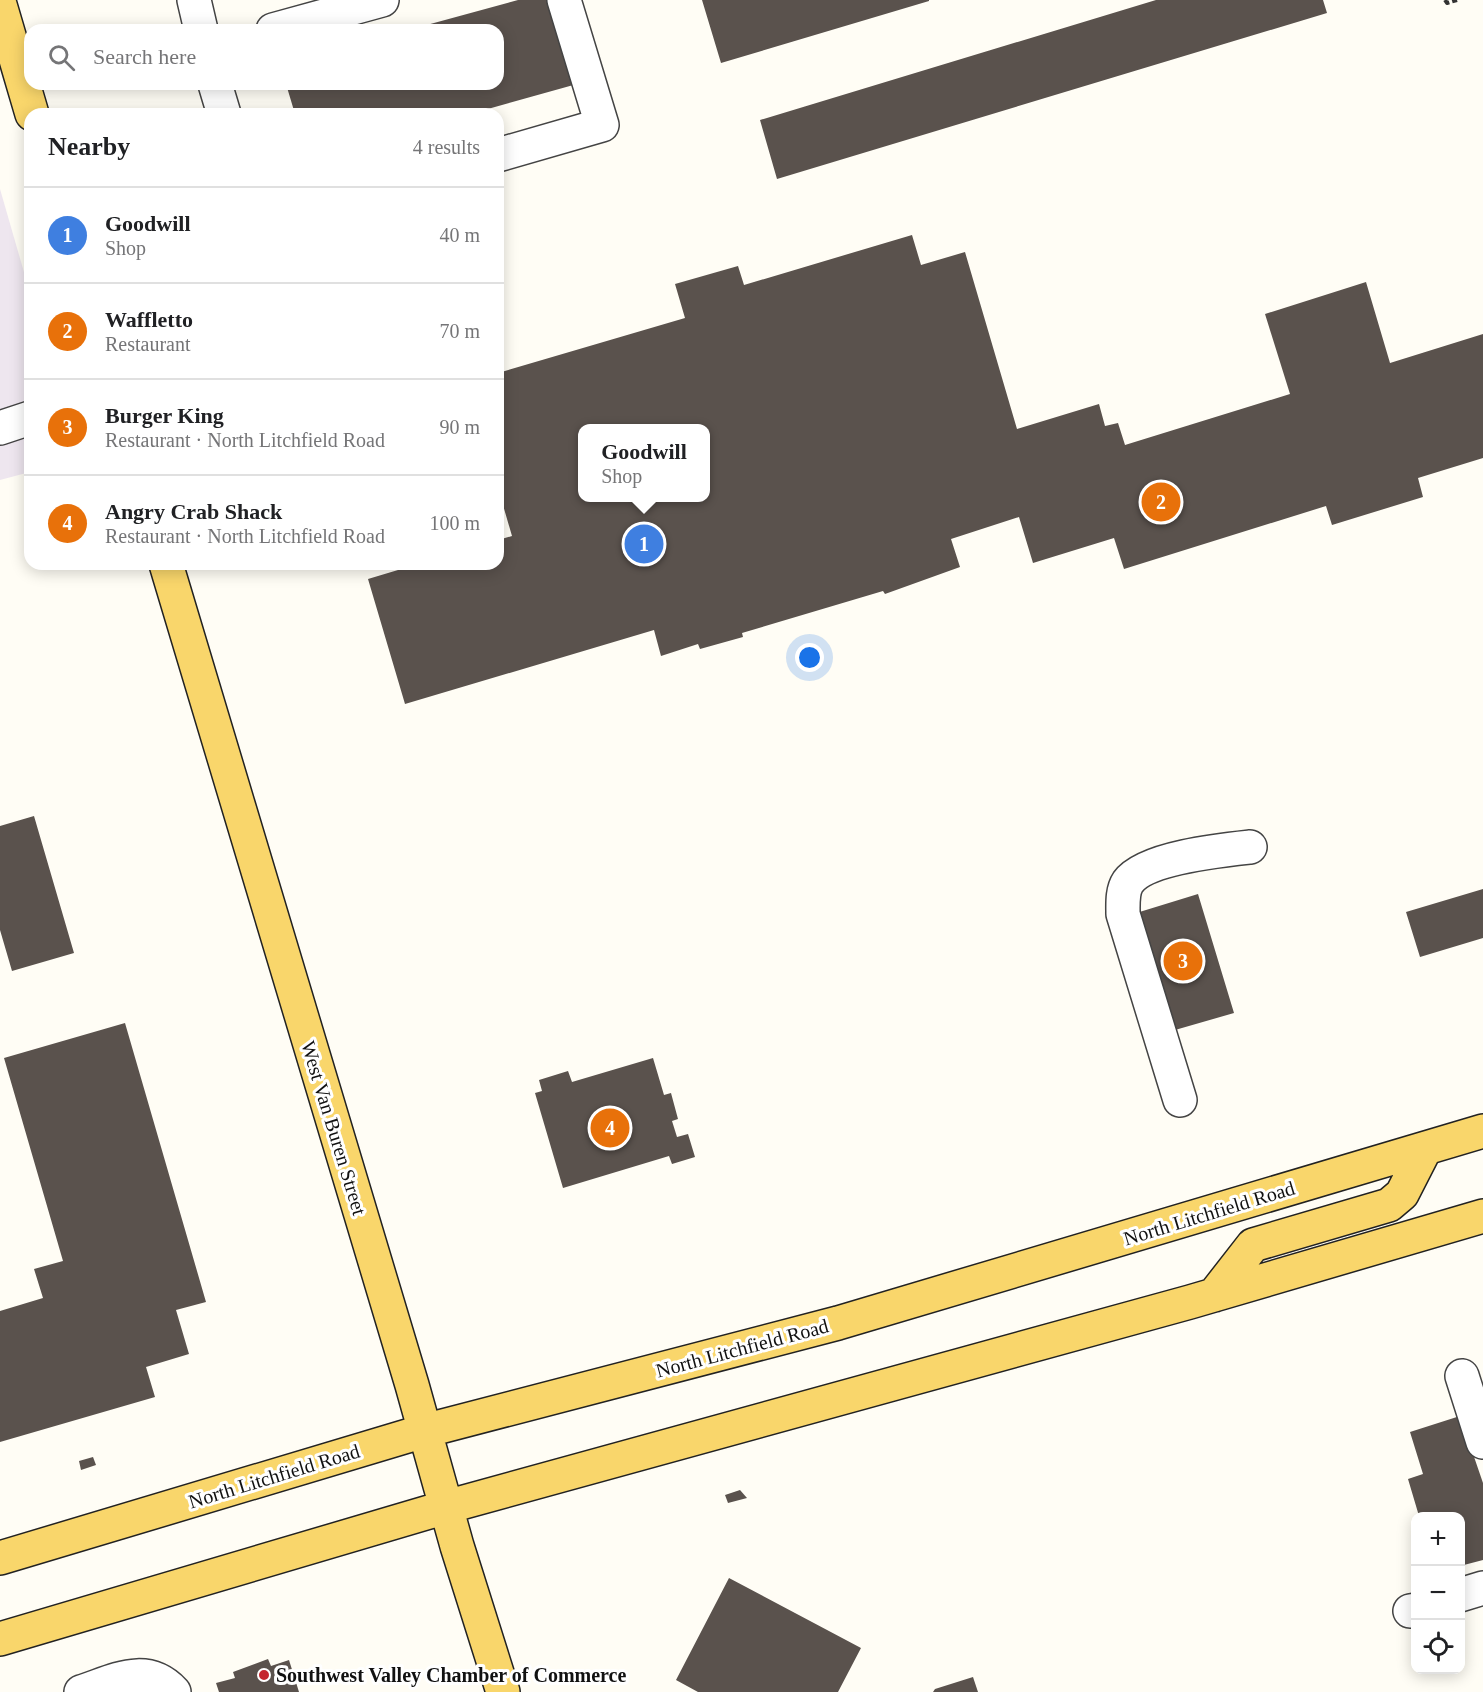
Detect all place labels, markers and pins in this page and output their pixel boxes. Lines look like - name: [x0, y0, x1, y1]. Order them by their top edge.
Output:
- pin: 2: [1142, 480, 1180, 524]
- pin: 1: [624, 522, 664, 566]
- pin: 3: [1164, 938, 1202, 984]
- pin: 4: [590, 1106, 630, 1150]
- place label: Southwest Valley Chamber of Commerce: [276, 1664, 626, 1687]
- marker: Southwest Valley Chamber of Commerce: [257, 1668, 271, 1682]

